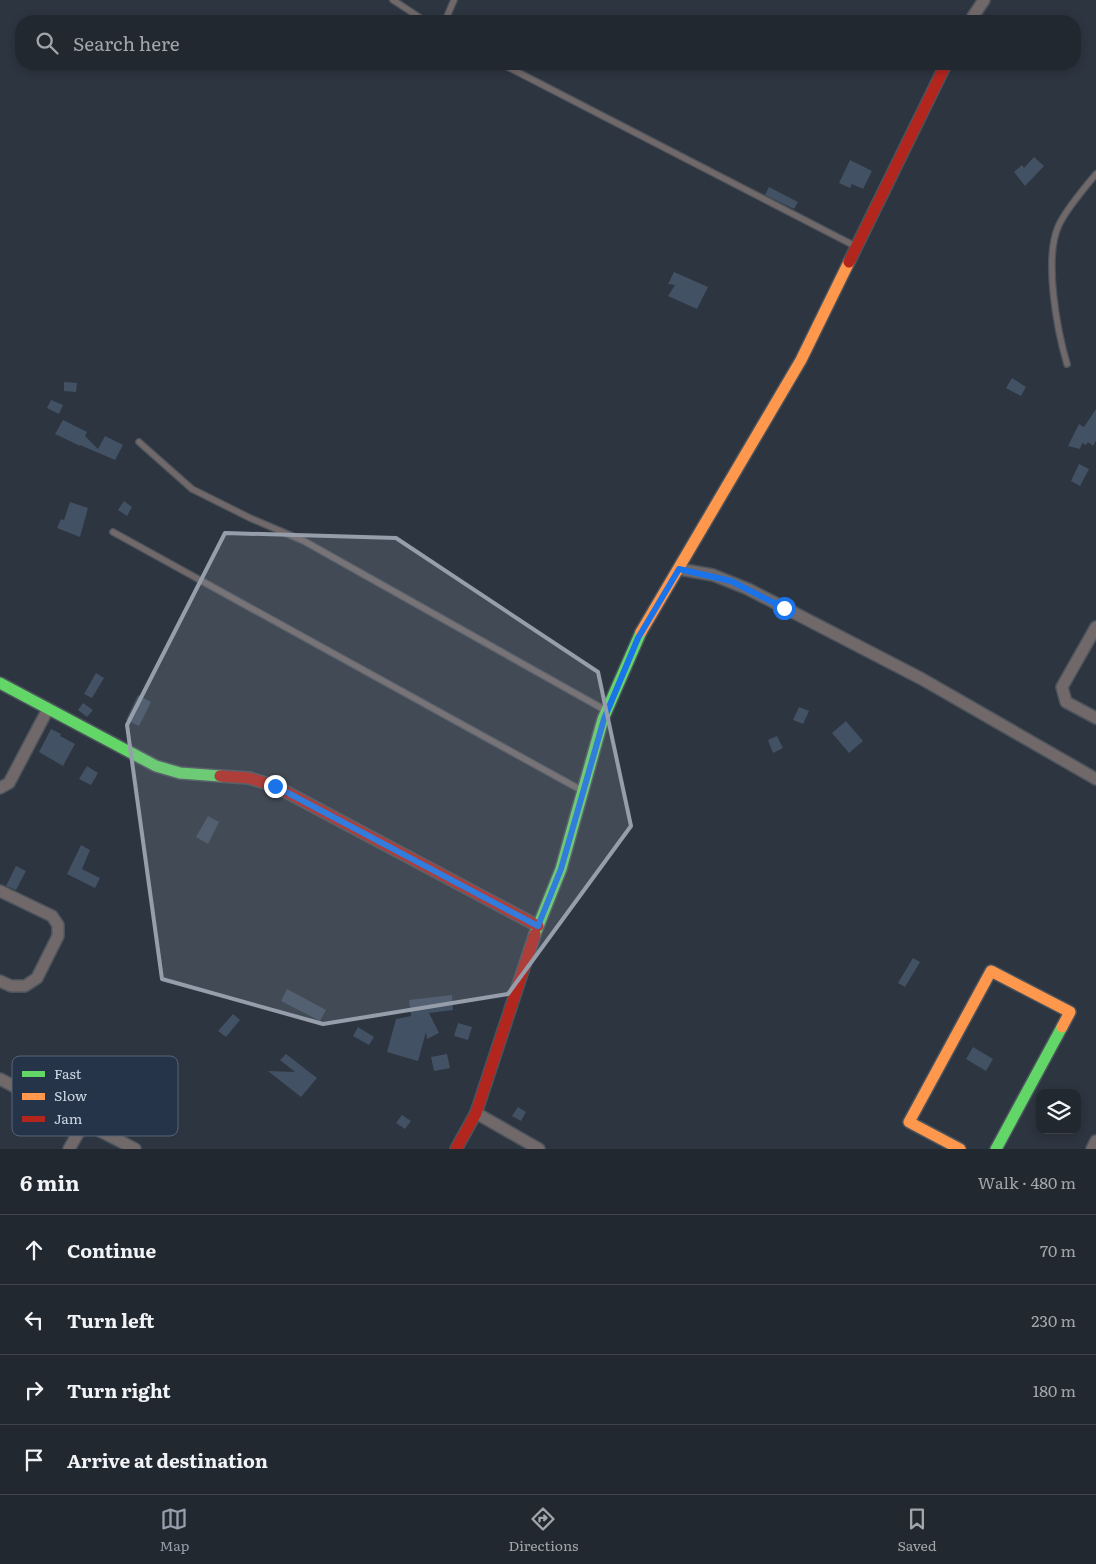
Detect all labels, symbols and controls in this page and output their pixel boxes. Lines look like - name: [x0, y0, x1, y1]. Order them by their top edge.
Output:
- search box: [15, 15, 1081, 70]
- icon: search: [33, 29, 61, 57]
- text: Search here: [73, 29, 180, 57]
- route start: [773, 597, 796, 620]
- route end: [264, 775, 287, 798]
- legend: [12, 1056, 178, 1136]
- text: Fast: [54, 1063, 82, 1083]
- text: Slow: [54, 1085, 87, 1105]
- map controls: [1036, 1089, 1081, 1134]
- button: layers: [1036, 1089, 1081, 1134]
- text: Jam: [54, 1108, 83, 1128]
- text: 6 min: [20, 1166, 80, 1197]
- text: Walk · 480 m: [978, 1170, 1076, 1194]
- icon: ahead: [20, 1236, 48, 1264]
- text: Continue: [67, 1236, 156, 1264]
- text: 70 m: [1040, 1238, 1076, 1262]
- icon: left: [20, 1306, 48, 1334]
- text: Turn left: [67, 1306, 154, 1334]
- text: 230 m: [1031, 1308, 1076, 1332]
- icon: right: [20, 1376, 48, 1404]
- text: Turn right: [67, 1376, 171, 1404]
- text: 180 m: [1033, 1378, 1076, 1402]
- icon: arrive: [20, 1446, 48, 1474]
- text: Arrive at destination: [67, 1446, 268, 1474]
- tab: Map: [160, 1505, 189, 1555]
- tab: Directions: [508, 1505, 578, 1555]
- tab: Saved: [897, 1505, 936, 1555]

